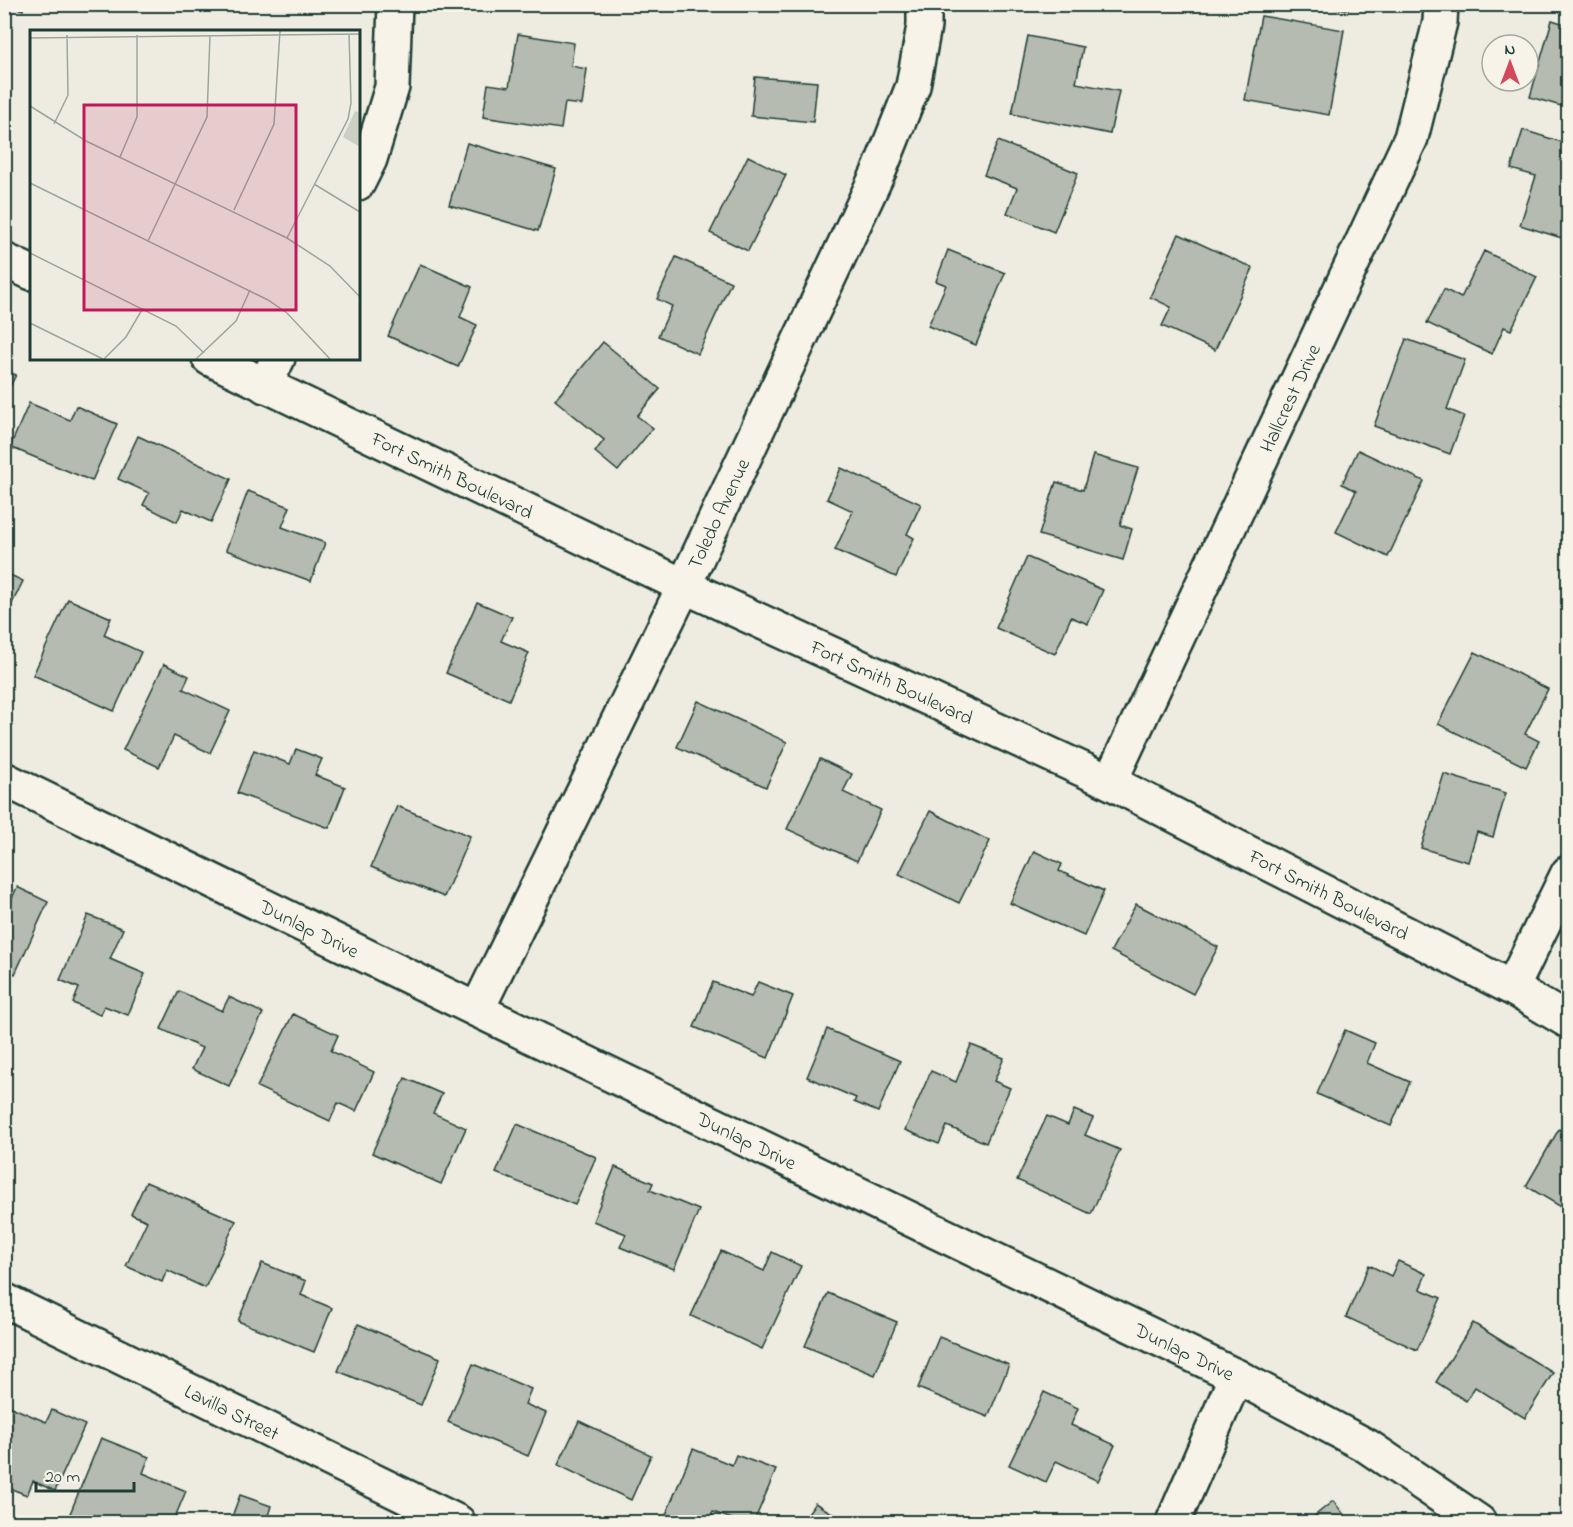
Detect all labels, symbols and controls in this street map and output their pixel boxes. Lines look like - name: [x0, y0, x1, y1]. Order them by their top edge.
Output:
- inset map: [30, 30, 360, 360]
- north arrow: [1480, 33, 1540, 93]
- text: N: [1505, 38, 1516, 62]
- street label: Hallcrest Drive: [1254, 340, 1330, 458]
- street label: Fort Smith Boulevard: [365, 425, 537, 528]
- street label: Toledo Avenue: [682, 454, 759, 575]
- street label: Fort Smith Boulevard: [804, 634, 977, 734]
- street label: Fort Smith Boulevard: [1242, 843, 1413, 950]
- street label: Dunlap Drive: [253, 893, 363, 967]
- street label: Dunlap Drive: [690, 1105, 801, 1179]
- street label: Dunlap Drive: [1128, 1317, 1238, 1390]
- street label: Lavilla Street: [179, 1378, 284, 1449]
- scale bar: [36, 1455, 134, 1493]
- text: 20 m: [45, 1465, 80, 1491]

